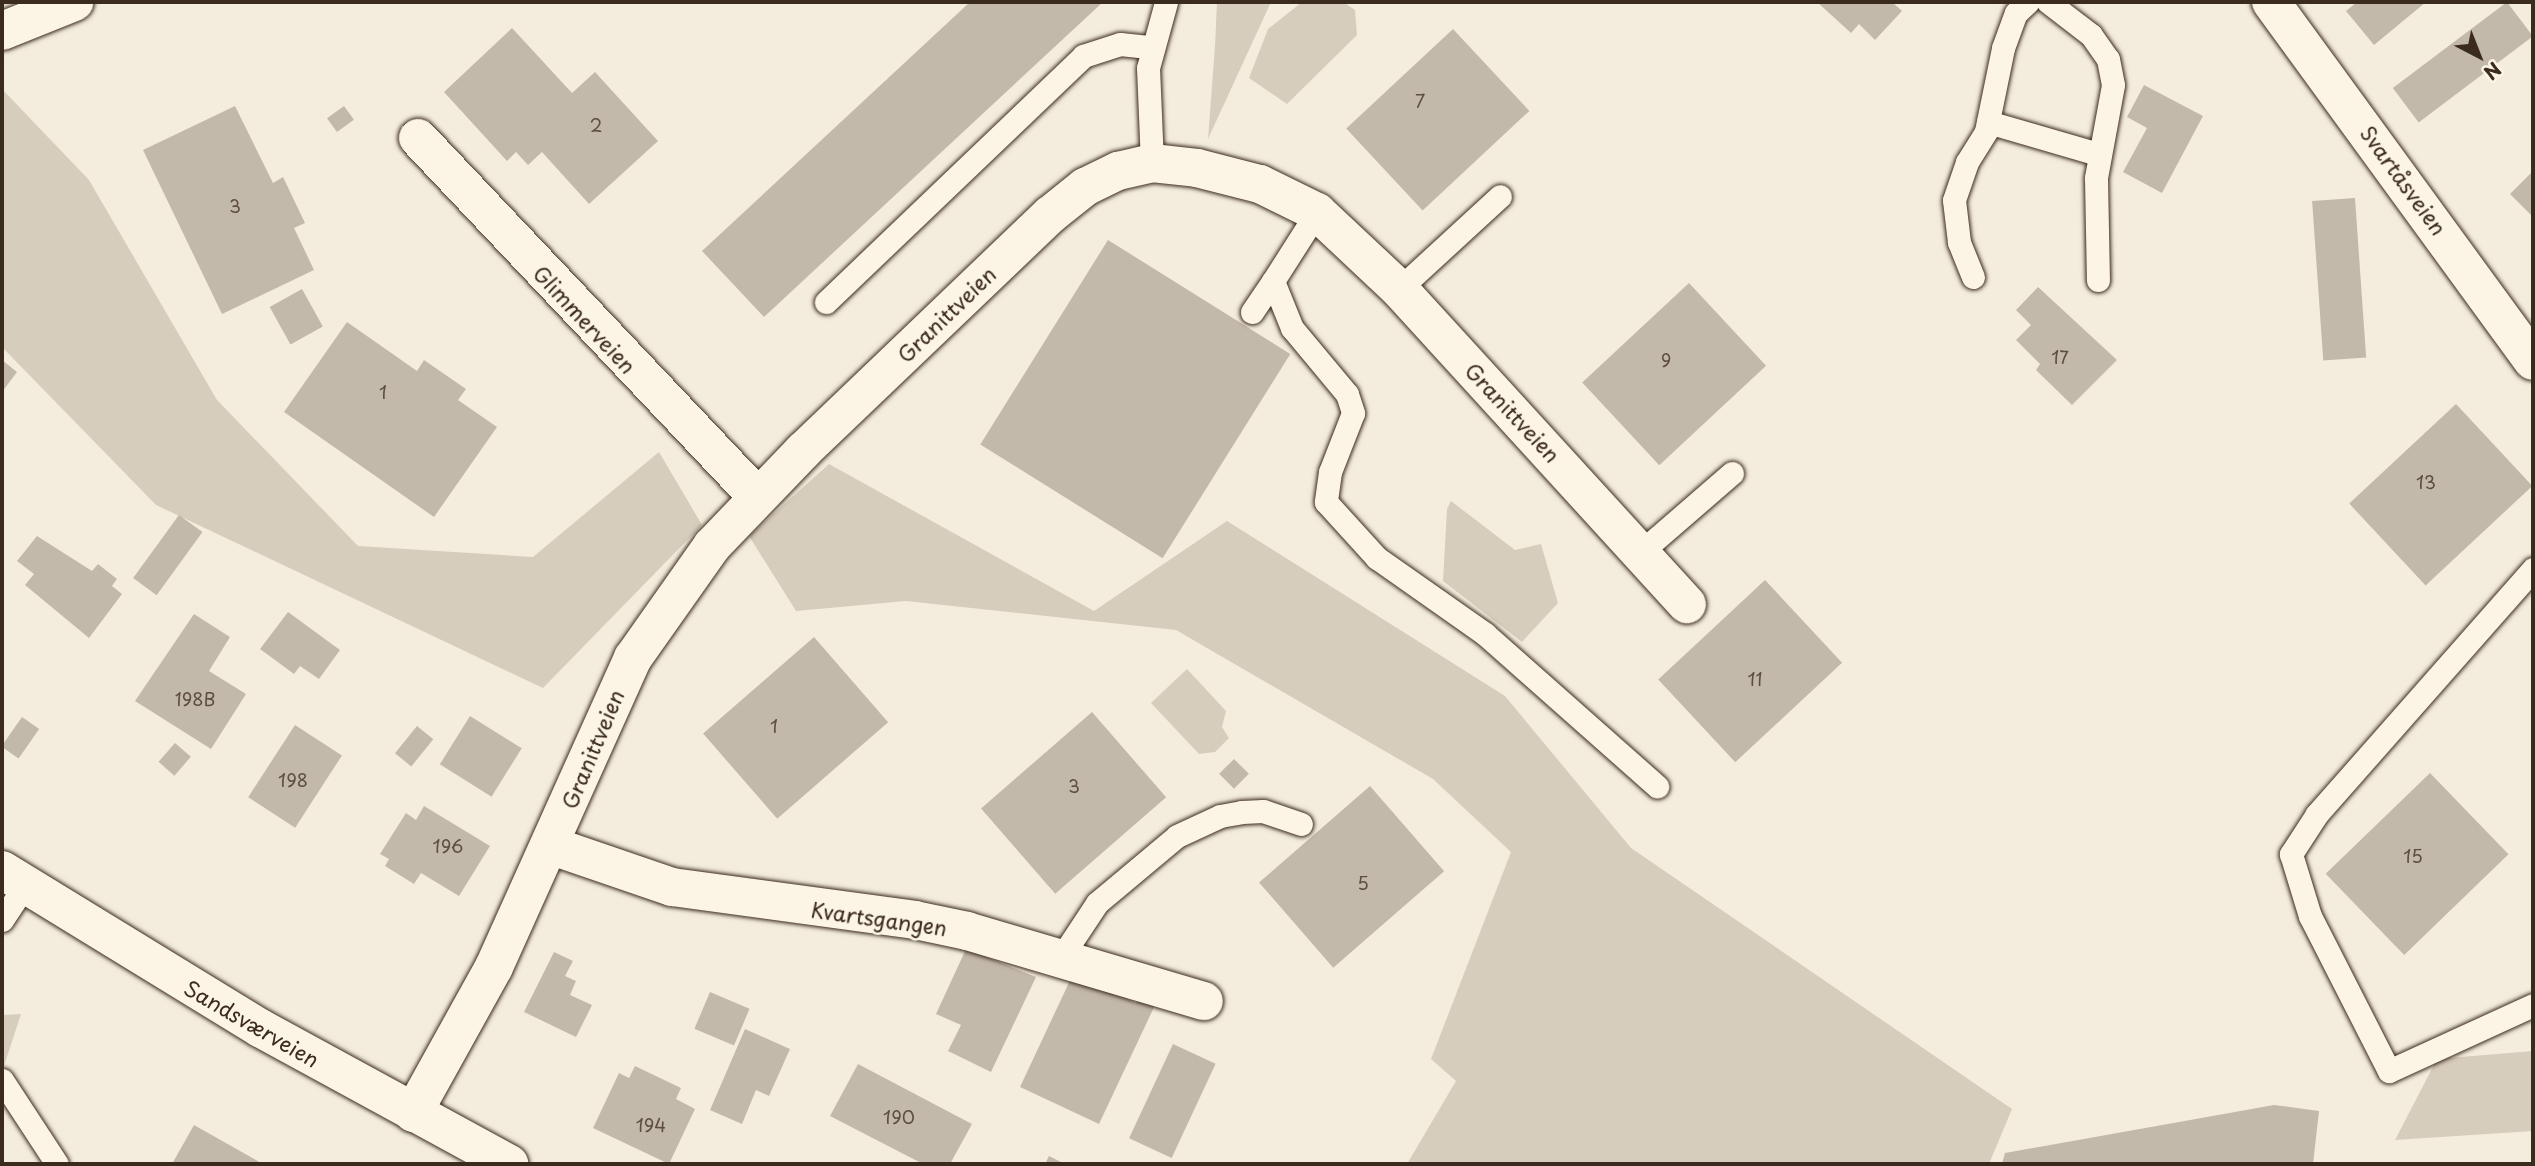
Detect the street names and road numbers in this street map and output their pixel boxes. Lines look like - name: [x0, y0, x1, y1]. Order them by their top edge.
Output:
- street label: Svartåsveien: [2356, 120, 2452, 240]
- street label: Glimmerveien: [529, 260, 641, 378]
- street label: Granittveien: [892, 261, 1000, 367]
- street label: Granittveien: [1461, 357, 1565, 467]
- street label: Granittveien: [556, 686, 628, 812]
- street label: Kvartsgangen: [809, 896, 949, 940]
- street label: Sandsværveien: [180, 974, 324, 1072]

